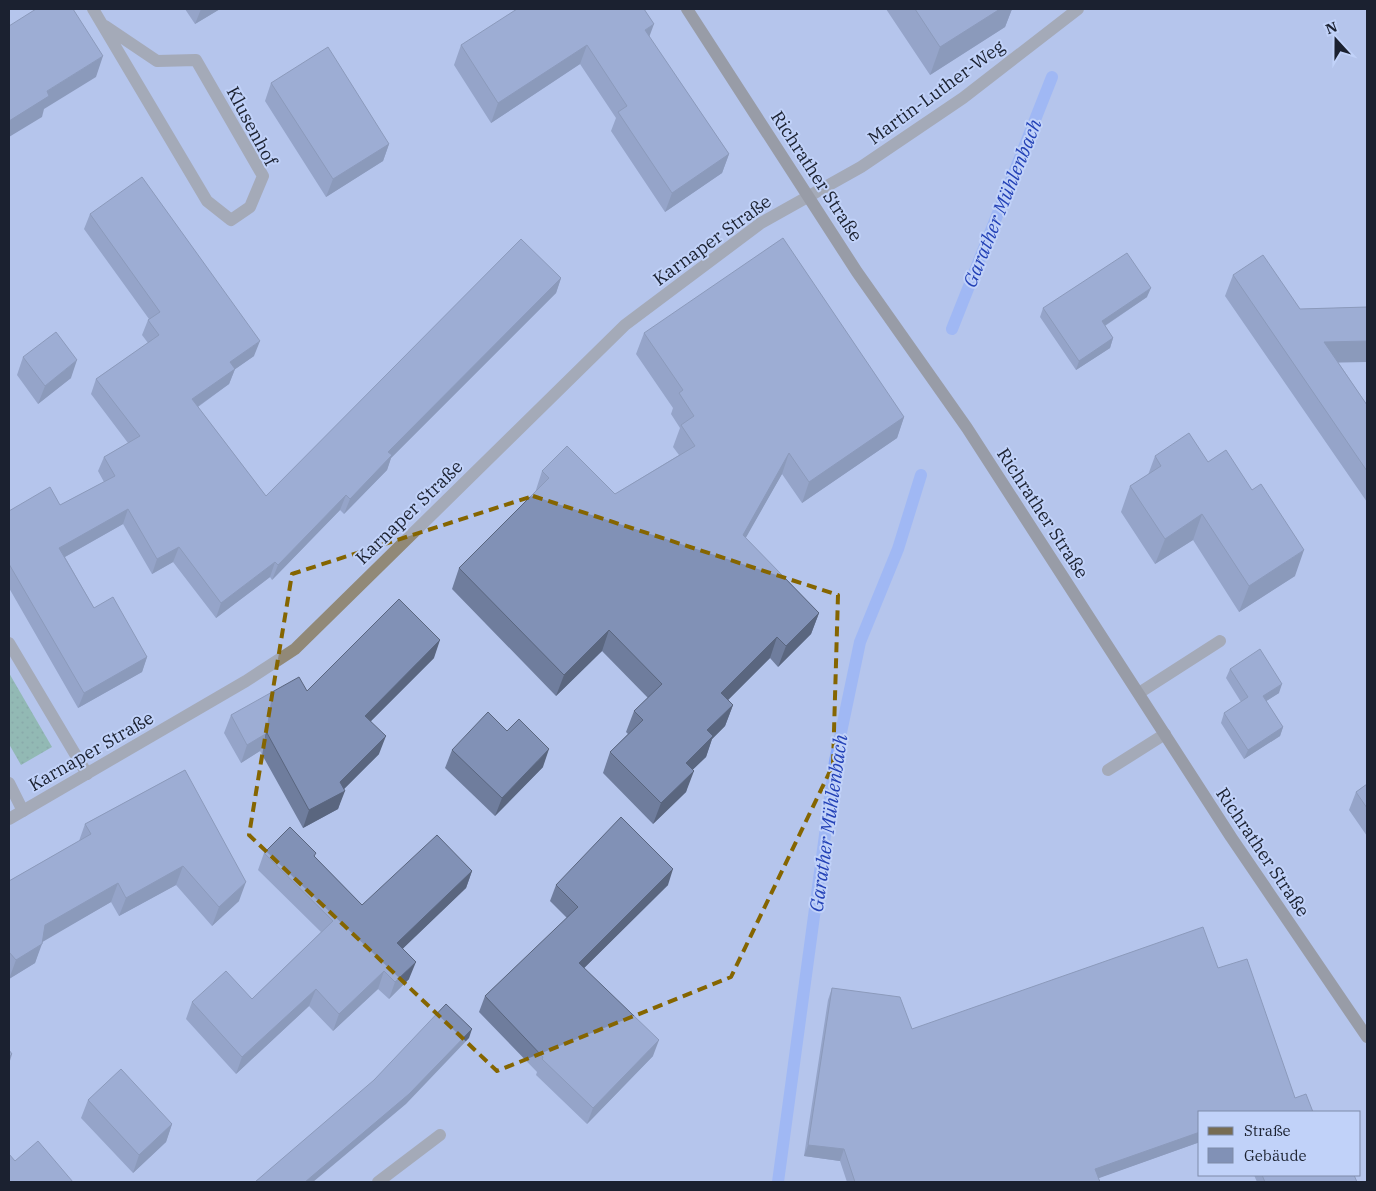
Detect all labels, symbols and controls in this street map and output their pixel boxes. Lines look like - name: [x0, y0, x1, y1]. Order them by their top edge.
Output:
- north arrow: [1311, 15, 1361, 65]
- text: N: [1323, 17, 1340, 38]
- street label: Martin-Luther-Weg: [863, 34, 1009, 149]
- street label: Klusenhof: [222, 82, 283, 171]
- street label: Richrather Straße: [766, 106, 868, 246]
- water label: Garather Mühlenbach: [957, 115, 1047, 291]
- street label: Karnaper Straße: [648, 189, 776, 291]
- street label: Richrather Straße: [992, 443, 1094, 583]
- street label: Karnaper Straße: [350, 455, 468, 569]
- street label: Karnaper Straße: [24, 706, 158, 796]
- water label: Garather Mühlenbach: [804, 732, 852, 913]
- street label: Richrather Straße: [1211, 783, 1315, 921]
- legend: [1198, 1111, 1361, 1176]
- text: Straße: [1244, 1121, 1291, 1140]
- text: Gebäude: [1244, 1146, 1307, 1165]

